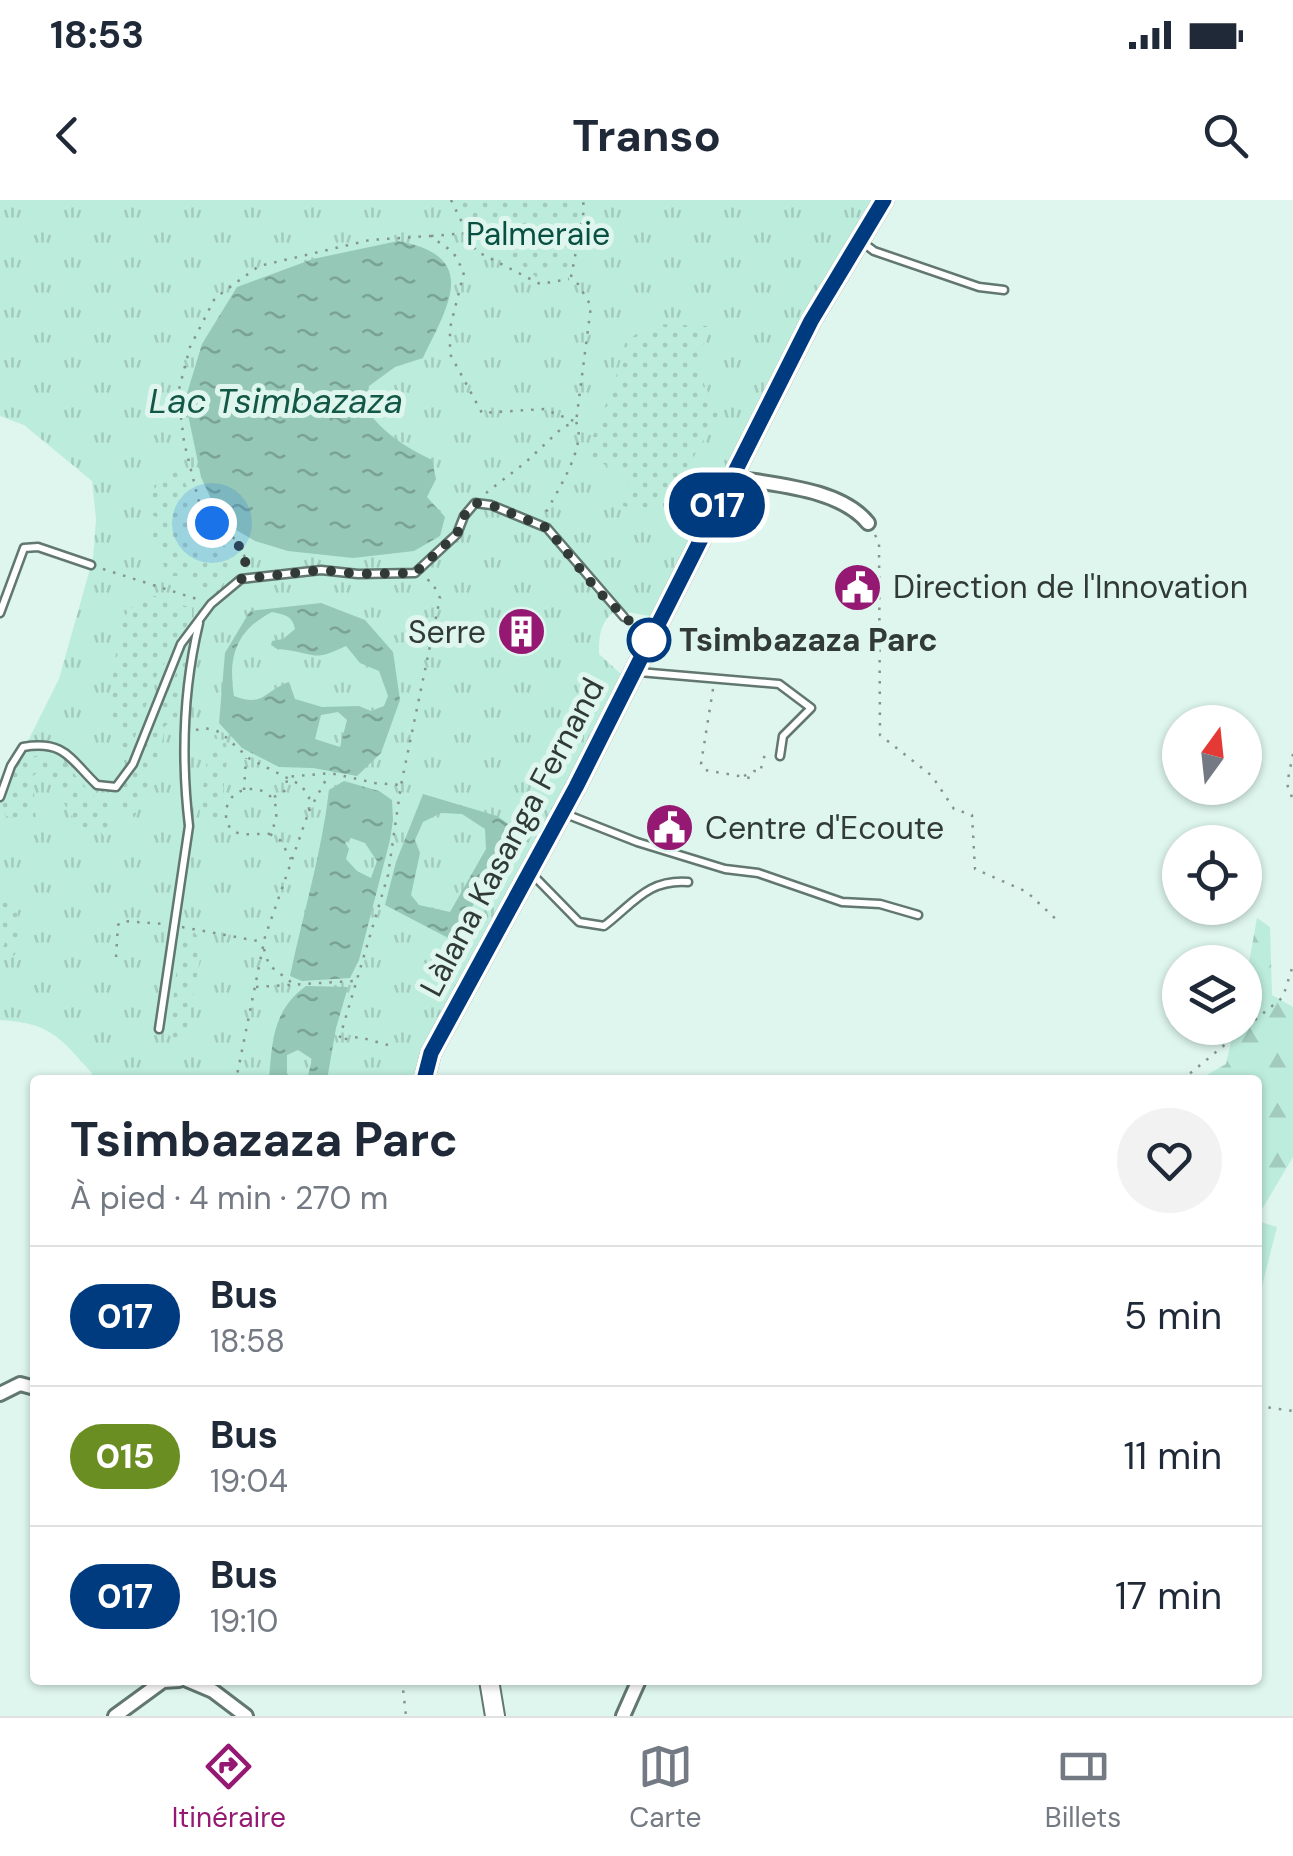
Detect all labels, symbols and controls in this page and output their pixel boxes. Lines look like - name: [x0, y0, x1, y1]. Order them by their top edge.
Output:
- text: 18:53: [50, 10, 144, 60]
- text: Transo: [572, 106, 721, 165]
- icon: back: [40, 108, 95, 163]
- icon: search: [1198, 108, 1253, 163]
- park label: Palmeraie: [466, 213, 610, 255]
- water label: Lac Tsimbazaza: [149, 378, 403, 424]
- line badge: 017: [660, 472, 774, 538]
- text: 017: [689, 482, 745, 528]
- your location: [187, 498, 237, 548]
- public building icon: Direction de l'Innovation: [832, 561, 884, 613]
- place label: Direction de l'Innovation: [893, 566, 1248, 608]
- building icon: Serre: [495, 606, 547, 658]
- place label: Serre: [408, 611, 486, 653]
- marker: Tsimbazaza Parc: [628, 619, 670, 661]
- place label: Tsimbazaza Parc: [679, 619, 938, 661]
- street label: Làlana Kasanga Fernand: [410, 671, 614, 1003]
- north arrow: [1162, 705, 1262, 805]
- map controls: [1162, 705, 1262, 1045]
- public building icon: Centre d'Ecoute: [644, 802, 696, 854]
- place label: Centre d'Ecoute: [705, 807, 944, 849]
- button: locate: [1162, 825, 1262, 925]
- button: layers: [1162, 945, 1262, 1045]
- text: Tsimbazaza Parc: [70, 1108, 458, 1171]
- button: heart: [1117, 1108, 1222, 1213]
- text: À pied · 4 min · 270 m: [70, 1177, 388, 1219]
- text: Bus: [210, 1270, 278, 1320]
- text: 5 min: [1124, 1291, 1222, 1341]
- text: 017: [97, 1293, 153, 1339]
- text: 18:58: [210, 1320, 285, 1362]
- text: Bus: [210, 1410, 278, 1460]
- text: 11 min: [1123, 1431, 1222, 1481]
- text: 015: [95, 1433, 155, 1479]
- text: 19:04: [210, 1460, 288, 1502]
- text: Bus: [210, 1550, 278, 1600]
- text: 17 min: [1115, 1571, 1222, 1621]
- text: 017: [97, 1573, 153, 1619]
- text: 19:10: [210, 1600, 278, 1642]
- tab: Itinéraire: [172, 1739, 286, 1836]
- tab: Carte: [629, 1739, 701, 1836]
- tab: Billets: [1045, 1739, 1121, 1836]

